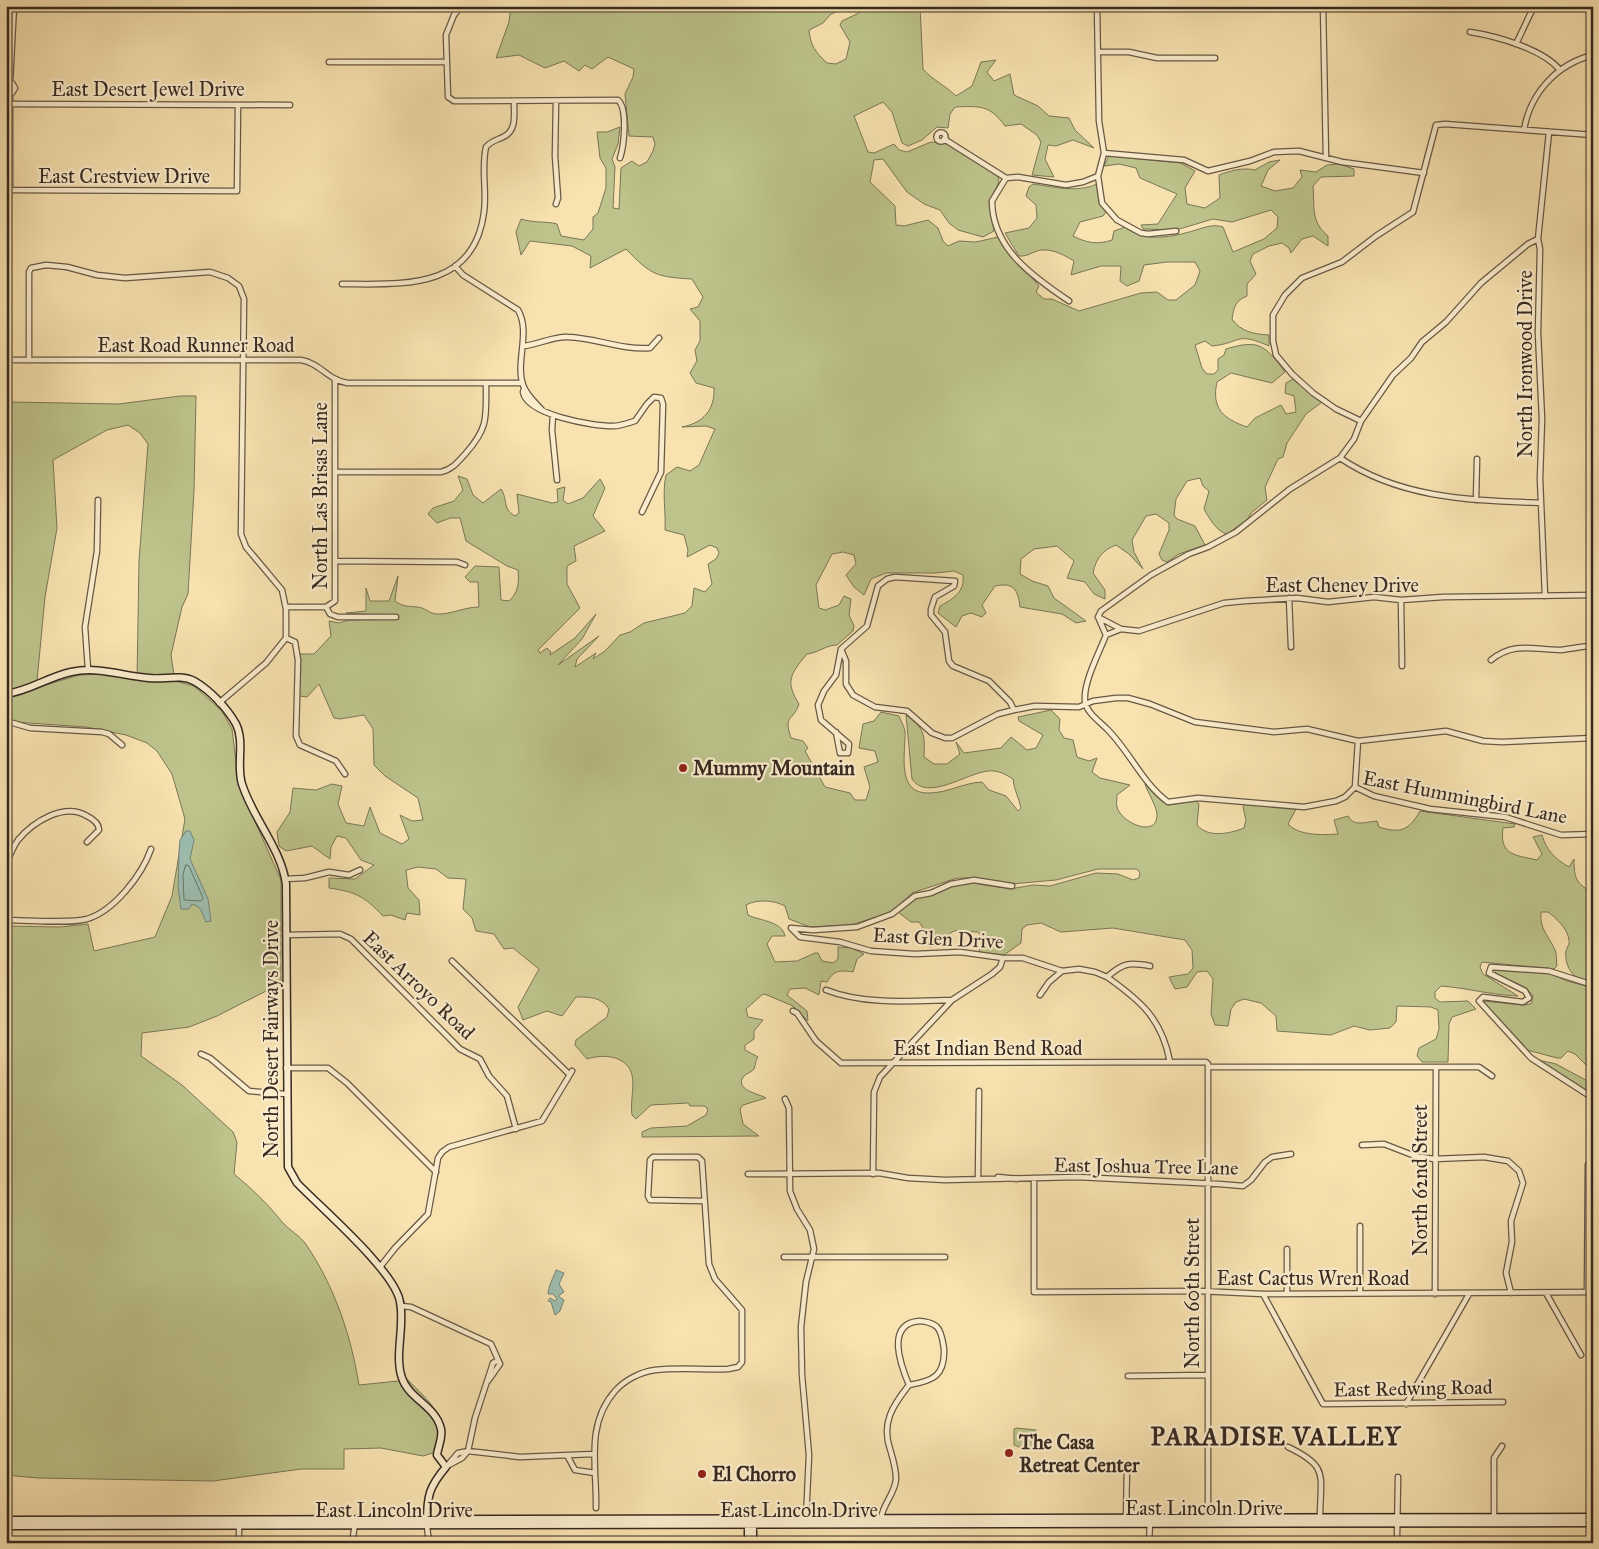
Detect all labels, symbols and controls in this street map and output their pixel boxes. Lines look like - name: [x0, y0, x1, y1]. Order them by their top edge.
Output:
- street label: East Desert Jewel Drive: [51, 77, 245, 102]
- street label: East Crestview Drive: [38, 164, 210, 188]
- street label: North Ironwood Drive: [1513, 270, 1537, 458]
- street label: East Road Runner Road: [97, 333, 295, 357]
- street label: North Las Brisas Lane: [308, 402, 332, 590]
- street label: East Cheney Drive: [1265, 573, 1419, 597]
- place label: Mummy Mountain: [693, 756, 855, 781]
- marker: Mummy Mountain: [677, 762, 689, 774]
- street label: East Hummingbird Lane: [1361, 765, 1569, 830]
- street label: North Desert Fairways Drive: [259, 920, 283, 1158]
- street label: East Glen Drive: [872, 923, 1004, 953]
- street label: East Arroyo Road: [358, 926, 480, 1044]
- street label: East Indian Bend Road: [893, 1036, 1083, 1060]
- street label: North 62nd Street: [1408, 1104, 1432, 1256]
- street label: East Joshua Tree Lane: [1053, 1152, 1239, 1181]
- street label: North 60th Street: [1180, 1218, 1204, 1368]
- street label: East Cactus Wren Road: [1217, 1266, 1409, 1290]
- street label: East Redwing Road: [1333, 1375, 1493, 1402]
- district label: PARADISE VALLEY: [1151, 1421, 1402, 1452]
- place label: The Casa Retreat Center: [1018, 1430, 1140, 1477]
- marker: The Casa Retreat Center: [1003, 1447, 1015, 1459]
- place label: El Chorro: [712, 1462, 796, 1486]
- marker: El Chorro: [696, 1468, 708, 1480]
- street label: East Lincoln Drive: [1125, 1496, 1283, 1520]
- street label: East Lincoln Drive: [315, 1498, 473, 1522]
- street label: East Lincoln Drive: [720, 1498, 878, 1522]

